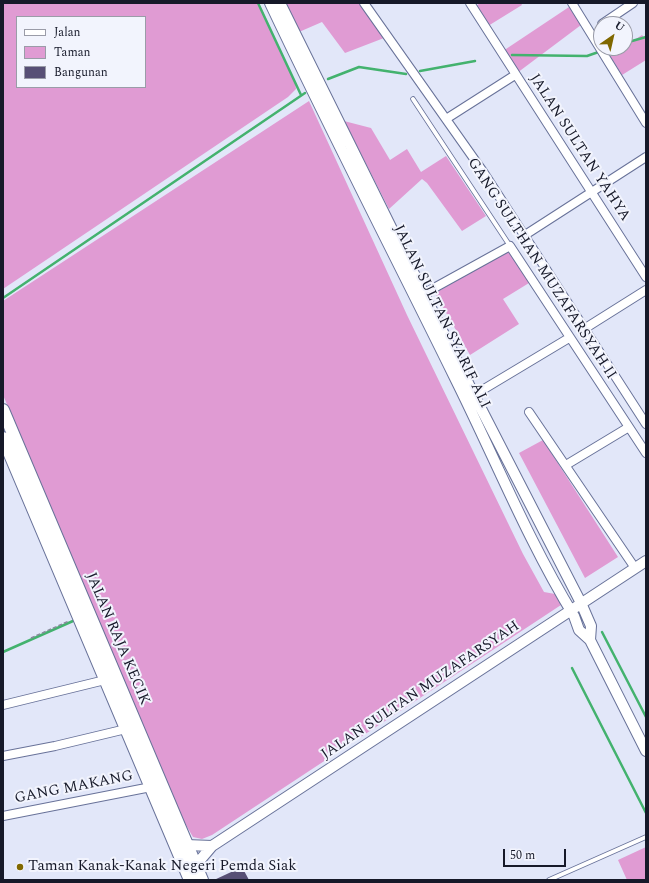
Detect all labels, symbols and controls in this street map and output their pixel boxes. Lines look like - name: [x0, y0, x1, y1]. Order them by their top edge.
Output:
- legend: [16, 16, 146, 88]
- north arrow: [593, 16, 633, 56]
- text: U: [611, 17, 628, 36]
- text: Jalan: [54, 23, 81, 42]
- text: Taman: [54, 43, 91, 62]
- text: Bangunan: [54, 63, 108, 82]
- street label: JALAN SULTAN YAHYA: [525, 71, 633, 225]
- street label: GANG SULTHAN MUZAFARSYAH II: [463, 155, 619, 383]
- street label: JALAN SULTAN SYARIF ALI: [389, 222, 493, 412]
- street label: JALAN RAJA KECIK: [81, 570, 153, 708]
- street label: JALAN SULTAN MUZAFARSYAH: [318, 618, 524, 764]
- street label: GANG MAKANG: [13, 768, 135, 808]
- scale bar: [505, 841, 568, 867]
- text: 50 m: [510, 846, 535, 865]
- place label: Taman Kanak-Kanak Negeri Pemda Siak: [28, 858, 297, 876]
- marker: Taman Kanak-Kanak Negeri Pemda Siak: [15, 862, 25, 872]

